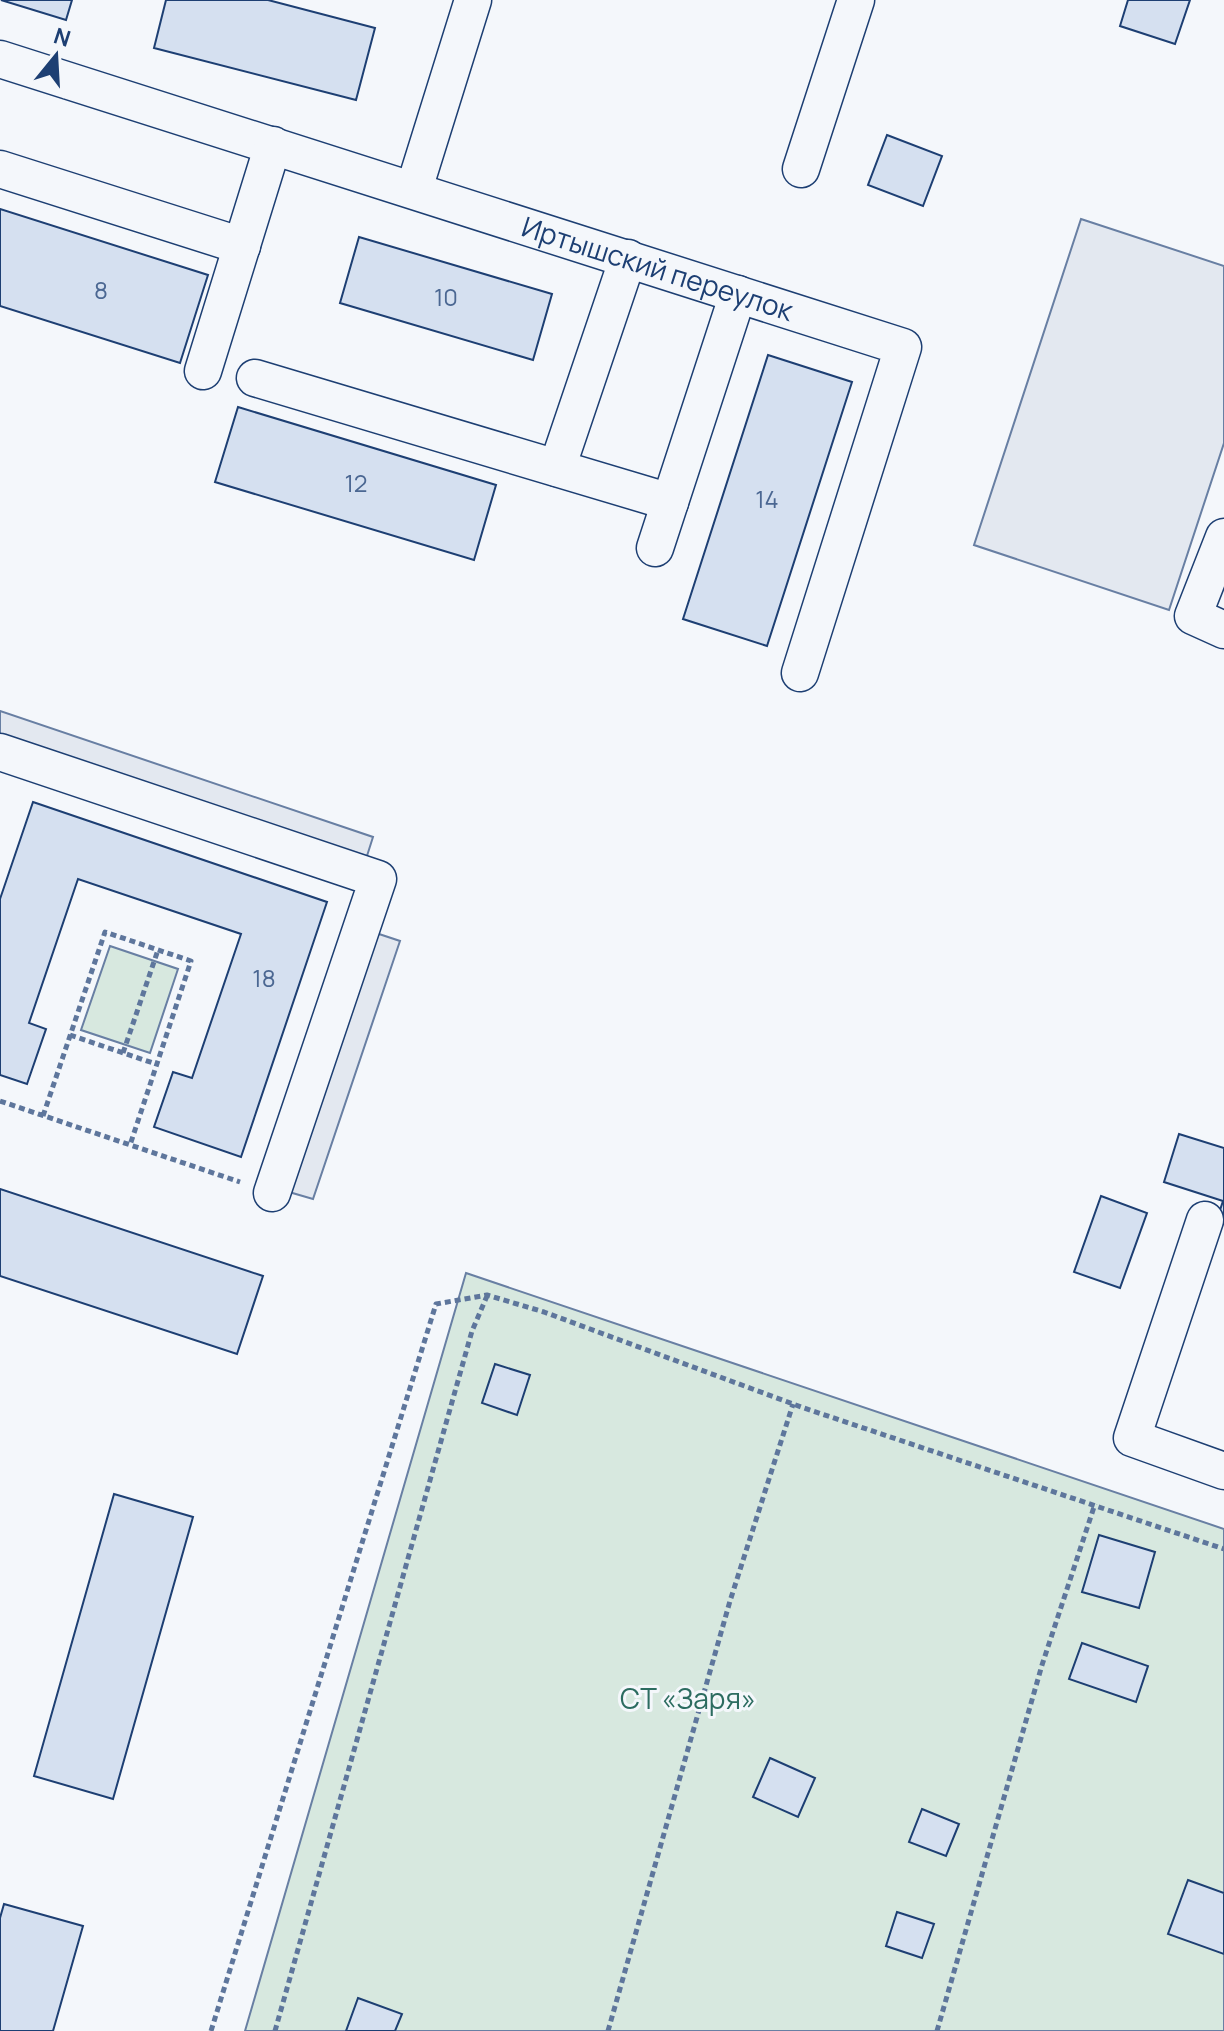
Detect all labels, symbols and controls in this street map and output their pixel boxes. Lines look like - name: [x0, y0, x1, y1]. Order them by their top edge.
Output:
- north arrow: [16, 16, 96, 96]
- text: N: [50, 20, 74, 54]
- street label: Иртышский переулок: [517, 207, 799, 329]
- house number: 8: [94, 273, 108, 306]
- house number: 10: [434, 280, 458, 313]
- house number: 12: [344, 466, 368, 499]
- house number: 14: [755, 482, 779, 515]
- house number: 18: [252, 961, 276, 994]
- park label: СТ «Заря»: [620, 1679, 756, 1717]

